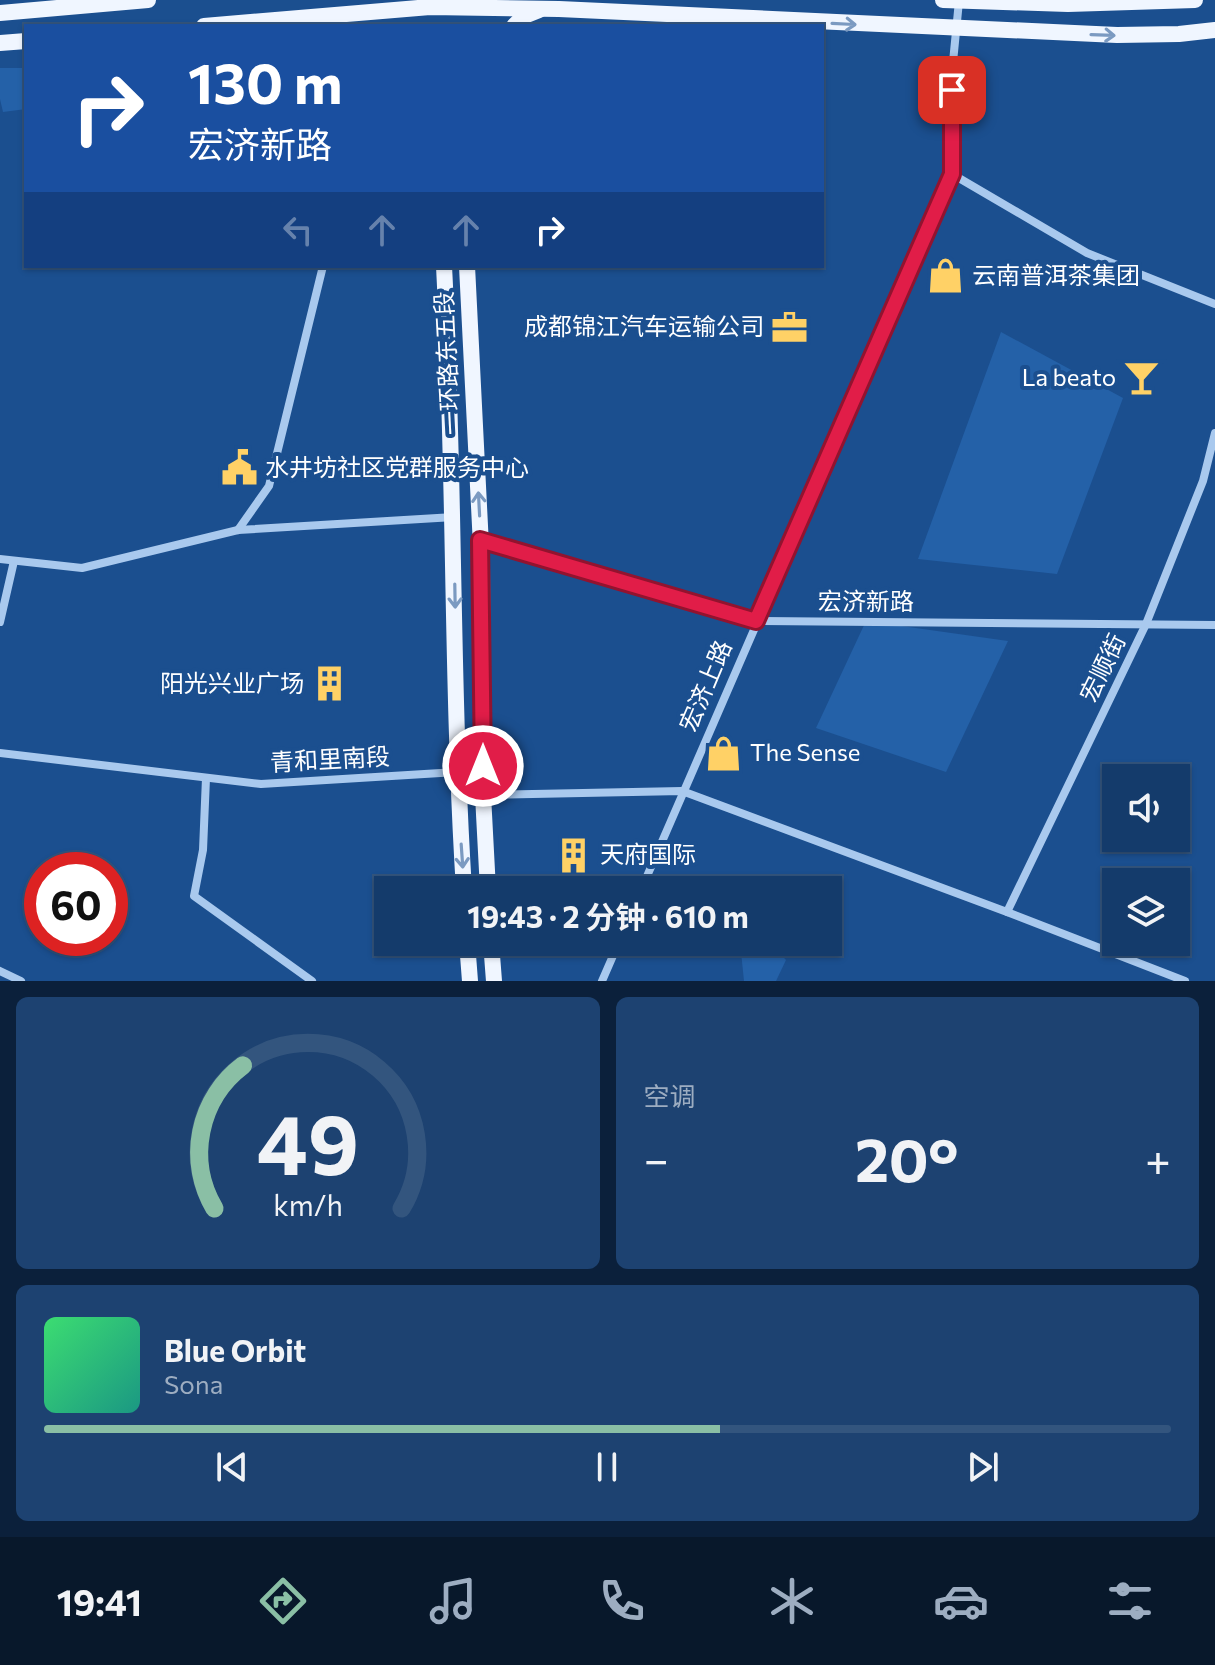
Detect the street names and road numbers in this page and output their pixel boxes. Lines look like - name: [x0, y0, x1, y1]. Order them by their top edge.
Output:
- street label: 一环路东五段: [428, 290, 465, 436]
- street label: 宏济新路: [818, 586, 914, 615]
- street label: 宏顺街: [1073, 629, 1130, 706]
- street label: 宏济上路: [673, 636, 737, 735]
- street label: 青和里南段: [269, 741, 391, 776]

